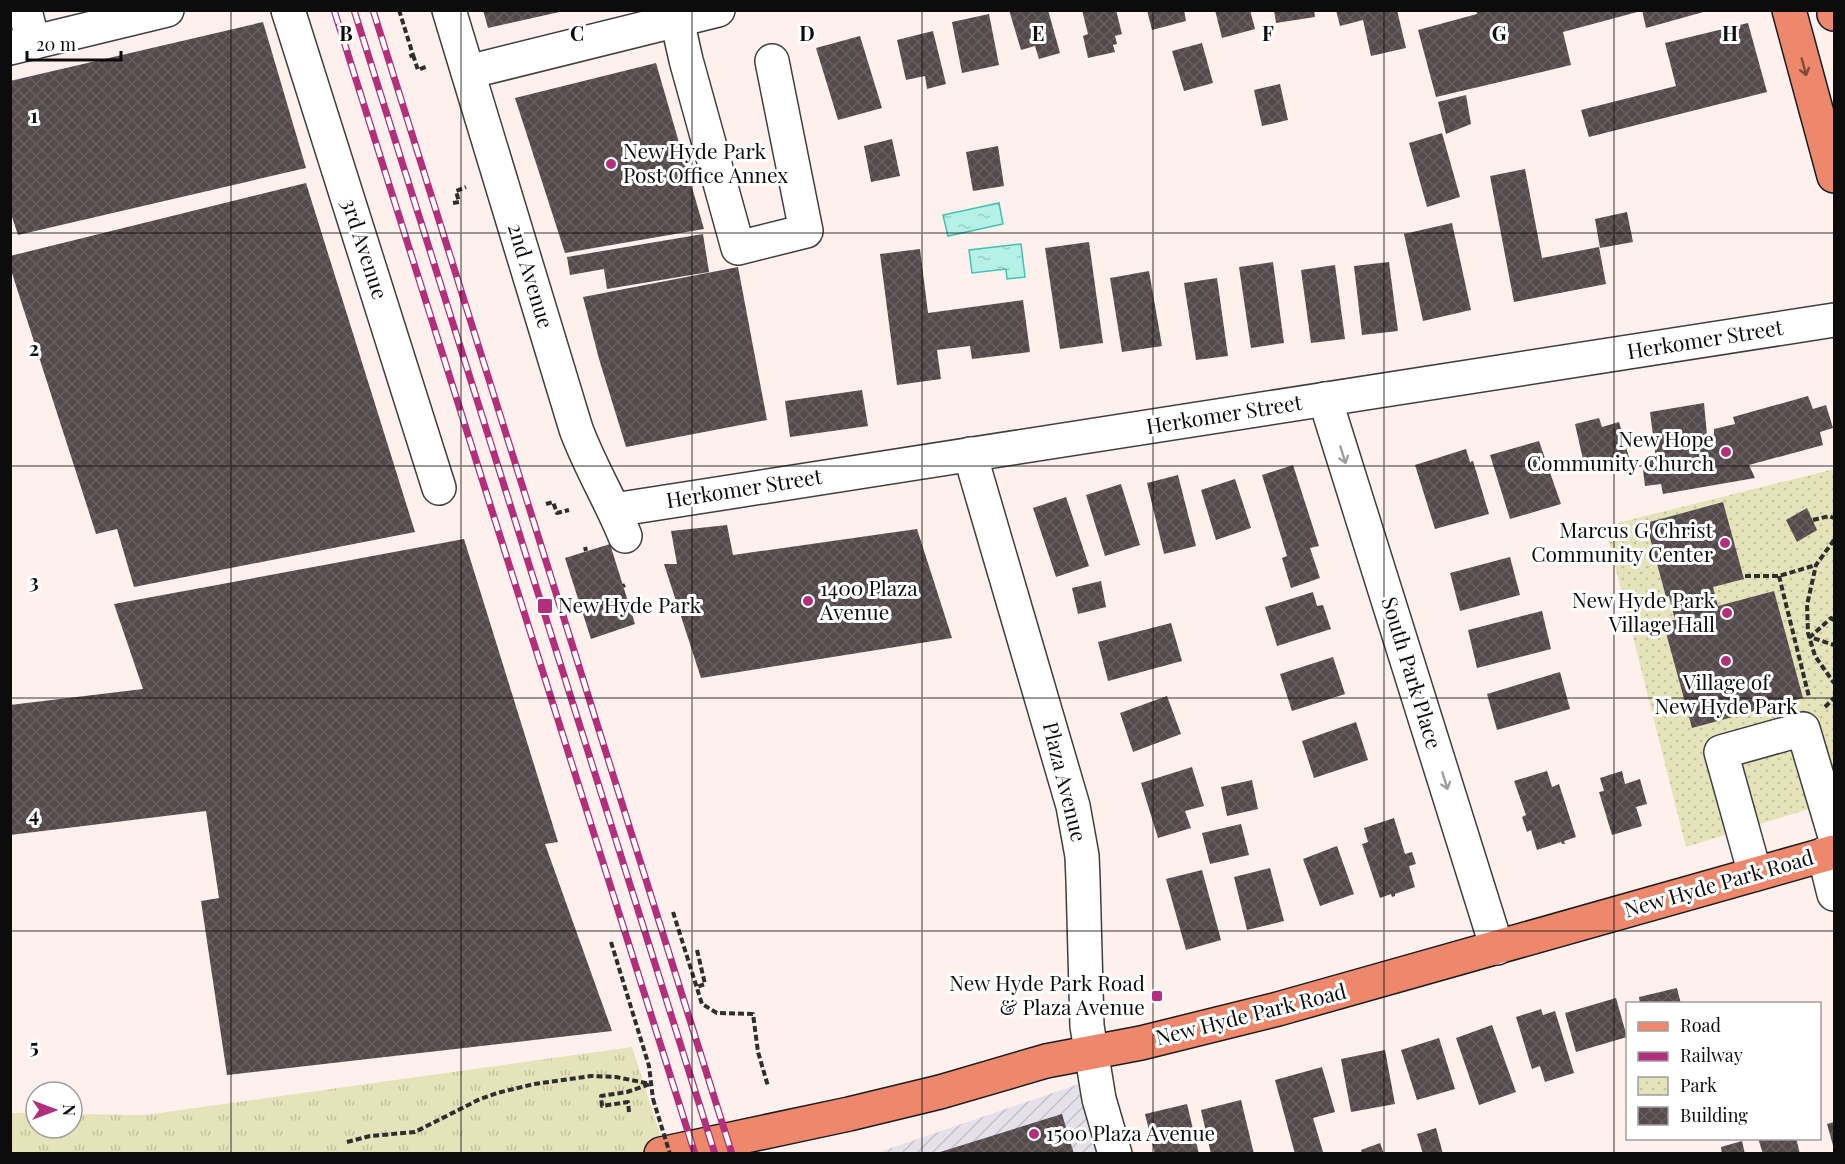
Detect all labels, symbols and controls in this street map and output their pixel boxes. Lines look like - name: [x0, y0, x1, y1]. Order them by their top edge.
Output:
- text: B: [339, 19, 353, 46]
- text: C: [570, 19, 584, 46]
- text: D: [799, 19, 815, 46]
- text: E: [1032, 19, 1044, 46]
- text: F: [1262, 19, 1274, 46]
- text: G: [1492, 19, 1507, 46]
- text: H: [1722, 19, 1738, 46]
- scale bar: [27, 24, 122, 62]
- text: 20 m: [36, 32, 76, 56]
- one-way arrow: [1799, 57, 1811, 76]
- text: 1: [30, 101, 38, 128]
- place label: New Hyde Park Post Office Annex: [623, 136, 788, 188]
- marker: New Hyde Park Post Office Annex: [604, 157, 618, 171]
- street label: 3rd Avenue: [336, 194, 395, 302]
- street label: 2nd Avenue: [503, 219, 561, 331]
- street label: Herkomer Street: [1625, 312, 1785, 364]
- text: 2: [29, 334, 39, 361]
- street label: Herkomer Street: [1144, 387, 1304, 439]
- place label: New Hope Community Church: [1527, 424, 1715, 476]
- one-way arrow: [1338, 445, 1349, 464]
- marker: New Hope Community Church: [1719, 445, 1733, 459]
- street label: Herkomer Street: [664, 461, 824, 513]
- place label: Marcus G Christ Community Center: [1531, 515, 1714, 567]
- marker: Marcus G Christ Community Center: [1718, 536, 1732, 550]
- text: 3: [29, 567, 39, 594]
- place label: 1400 Plaza Avenue: [819, 573, 918, 625]
- place label: New Hyde Park Village Hall: [1572, 585, 1715, 637]
- place label: New Hyde Park: [558, 590, 701, 618]
- street label: South Park Place: [1377, 593, 1449, 752]
- marker: 1400 Plaza Avenue: [801, 594, 815, 608]
- marker: New Hyde Park: [536, 597, 554, 615]
- marker: New Hyde Park Village Hall: [1720, 606, 1734, 620]
- marker: Village of New Hyde Park: [1719, 654, 1733, 668]
- place label: Village of New Hyde Park: [1655, 667, 1798, 719]
- street label: Plaza Avenue: [1038, 719, 1094, 844]
- one-way arrow: [1440, 771, 1451, 790]
- text: 4: [29, 800, 39, 827]
- street label: New Hyde Park Road: [1621, 842, 1816, 923]
- place label: New Hyde Park Road & Plaza Avenue: [949, 968, 1145, 1020]
- street label: New Hyde Park Road: [1152, 976, 1349, 1050]
- marker: New Hyde Park Road & Plaza Avenue: [1150, 989, 1164, 1003]
- legend: [1626, 1002, 1821, 1140]
- text: Road: [1680, 1013, 1721, 1037]
- text: 5: [29, 1032, 39, 1059]
- text: Railway: [1680, 1043, 1743, 1067]
- text: Park: [1680, 1073, 1717, 1097]
- north arrow: [24, 1080, 84, 1140]
- text: Building: [1680, 1103, 1748, 1127]
- text: N: [59, 1104, 80, 1116]
- place label: 1500 Plaza Avenue: [1046, 1118, 1215, 1146]
- marker: 1500 Plaza Avenue: [1027, 1127, 1041, 1141]

